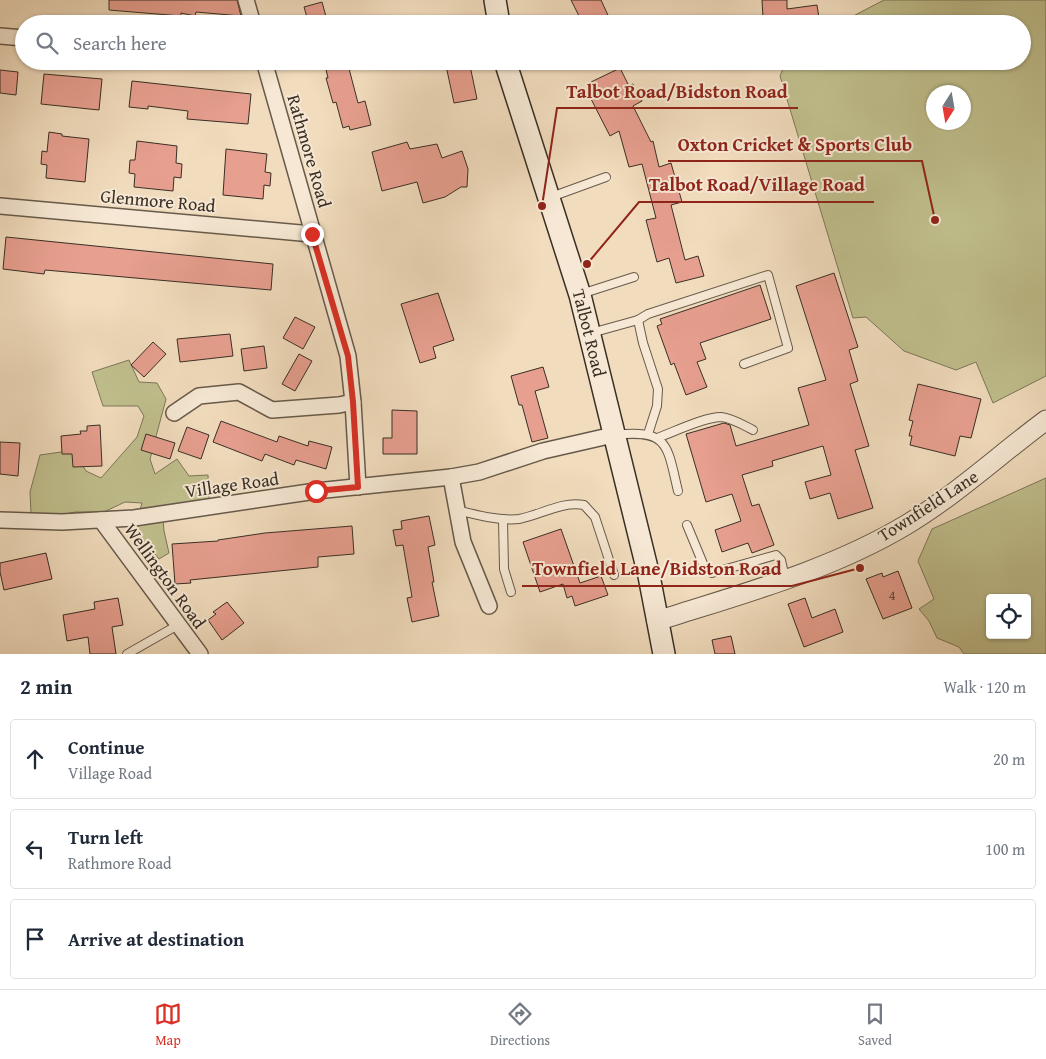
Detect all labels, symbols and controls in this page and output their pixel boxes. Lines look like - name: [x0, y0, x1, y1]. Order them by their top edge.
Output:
- search box: [15, 15, 1031, 70]
- icon: search: [33, 29, 61, 57]
- text: Search here: [73, 29, 167, 57]
- callout: Talbot Road/Bidston Road: [557, 74, 798, 108]
- text: Talbot Road/Bidston Road: [566, 77, 788, 105]
- north arrow: [926, 85, 971, 130]
- street label: Rathmore Road: [280, 91, 339, 211]
- callout: Oxton Cricket & Sports Club: [668, 127, 922, 161]
- text: Oxton Cricket & Sports Club: [678, 130, 912, 158]
- callout: Talbot Road/Village Road: [639, 168, 874, 202]
- text: Talbot Road/Village Road: [649, 170, 865, 198]
- street label: Glenmore Road: [99, 182, 217, 219]
- route end: [301, 223, 324, 246]
- street label: Talbot Road: [566, 286, 613, 380]
- street label: Townfield Lane: [872, 463, 983, 548]
- street label: Village Road: [183, 465, 281, 504]
- route start: [305, 480, 328, 503]
- street label: Wellington Road: [118, 517, 213, 634]
- callout: Townfield Lane/Bidston Road: [522, 552, 792, 586]
- text: Townfield Lane/Bidston Road: [532, 554, 782, 582]
- house number: 4: [888, 584, 896, 605]
- map controls: [986, 594, 1031, 639]
- button: locate: [986, 594, 1031, 639]
- text: 2 min: [20, 671, 72, 702]
- text: Walk · 120 m: [943, 675, 1026, 699]
- text: Continue: [68, 733, 145, 761]
- icon: ahead: [21, 745, 49, 773]
- text: 20 m: [993, 747, 1025, 771]
- text: Village Road: [68, 761, 152, 785]
- text: Turn left: [68, 823, 143, 851]
- icon: left: [21, 835, 49, 863]
- text: 100 m: [985, 837, 1025, 861]
- text: Rathmore Road: [68, 851, 172, 875]
- icon: arrive: [21, 925, 49, 953]
- text: Arrive at destination: [68, 925, 244, 953]
- tab: Map: [154, 1000, 182, 1050]
- tab: Directions: [490, 1000, 550, 1050]
- tab: Saved: [858, 1000, 892, 1050]

